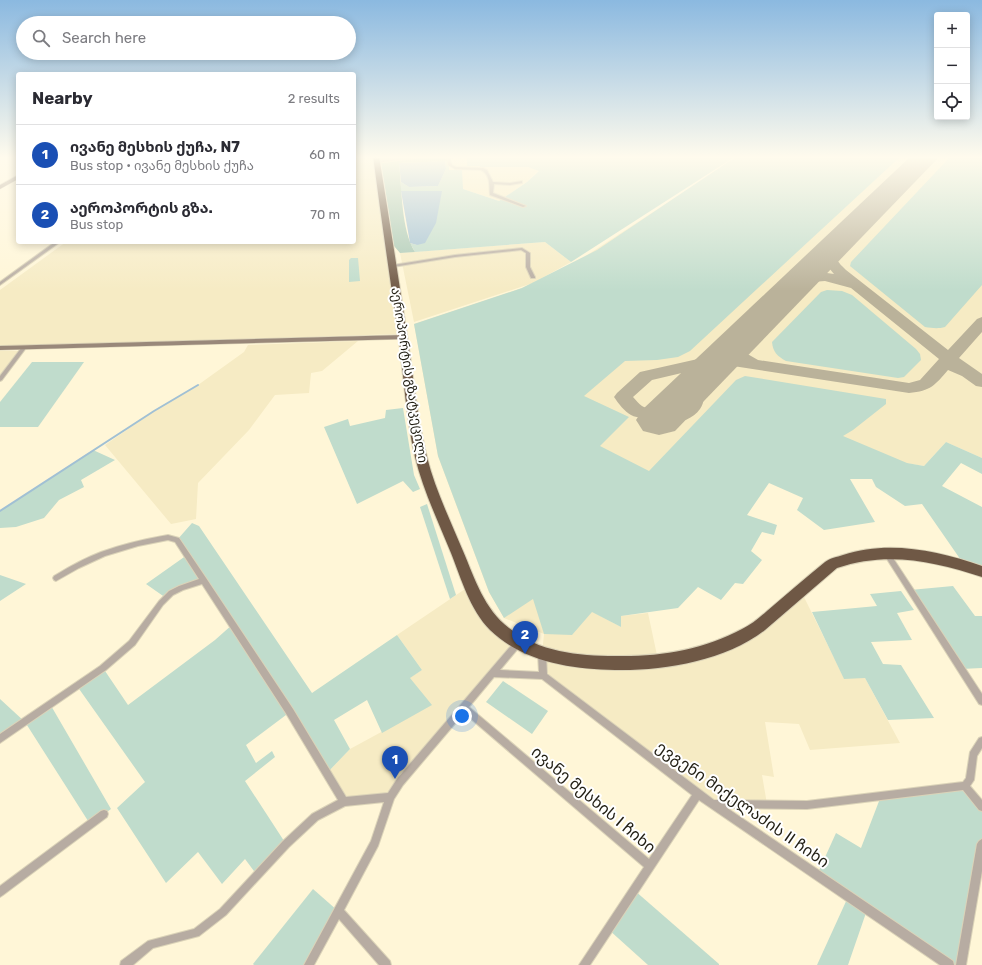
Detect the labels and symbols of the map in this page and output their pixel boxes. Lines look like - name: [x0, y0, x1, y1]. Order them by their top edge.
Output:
- street label: აეროპორტის გზატკეცილი: [387, 286, 431, 464]
- pin: 2: [512, 621, 538, 654]
- your location: [452, 706, 472, 726]
- street label: ევგენი მიქელაძის II ჩიხი: [652, 737, 833, 872]
- street label: ივანე მესხის I ჩიხი: [528, 742, 660, 857]
- pin: 1: [382, 746, 408, 779]

